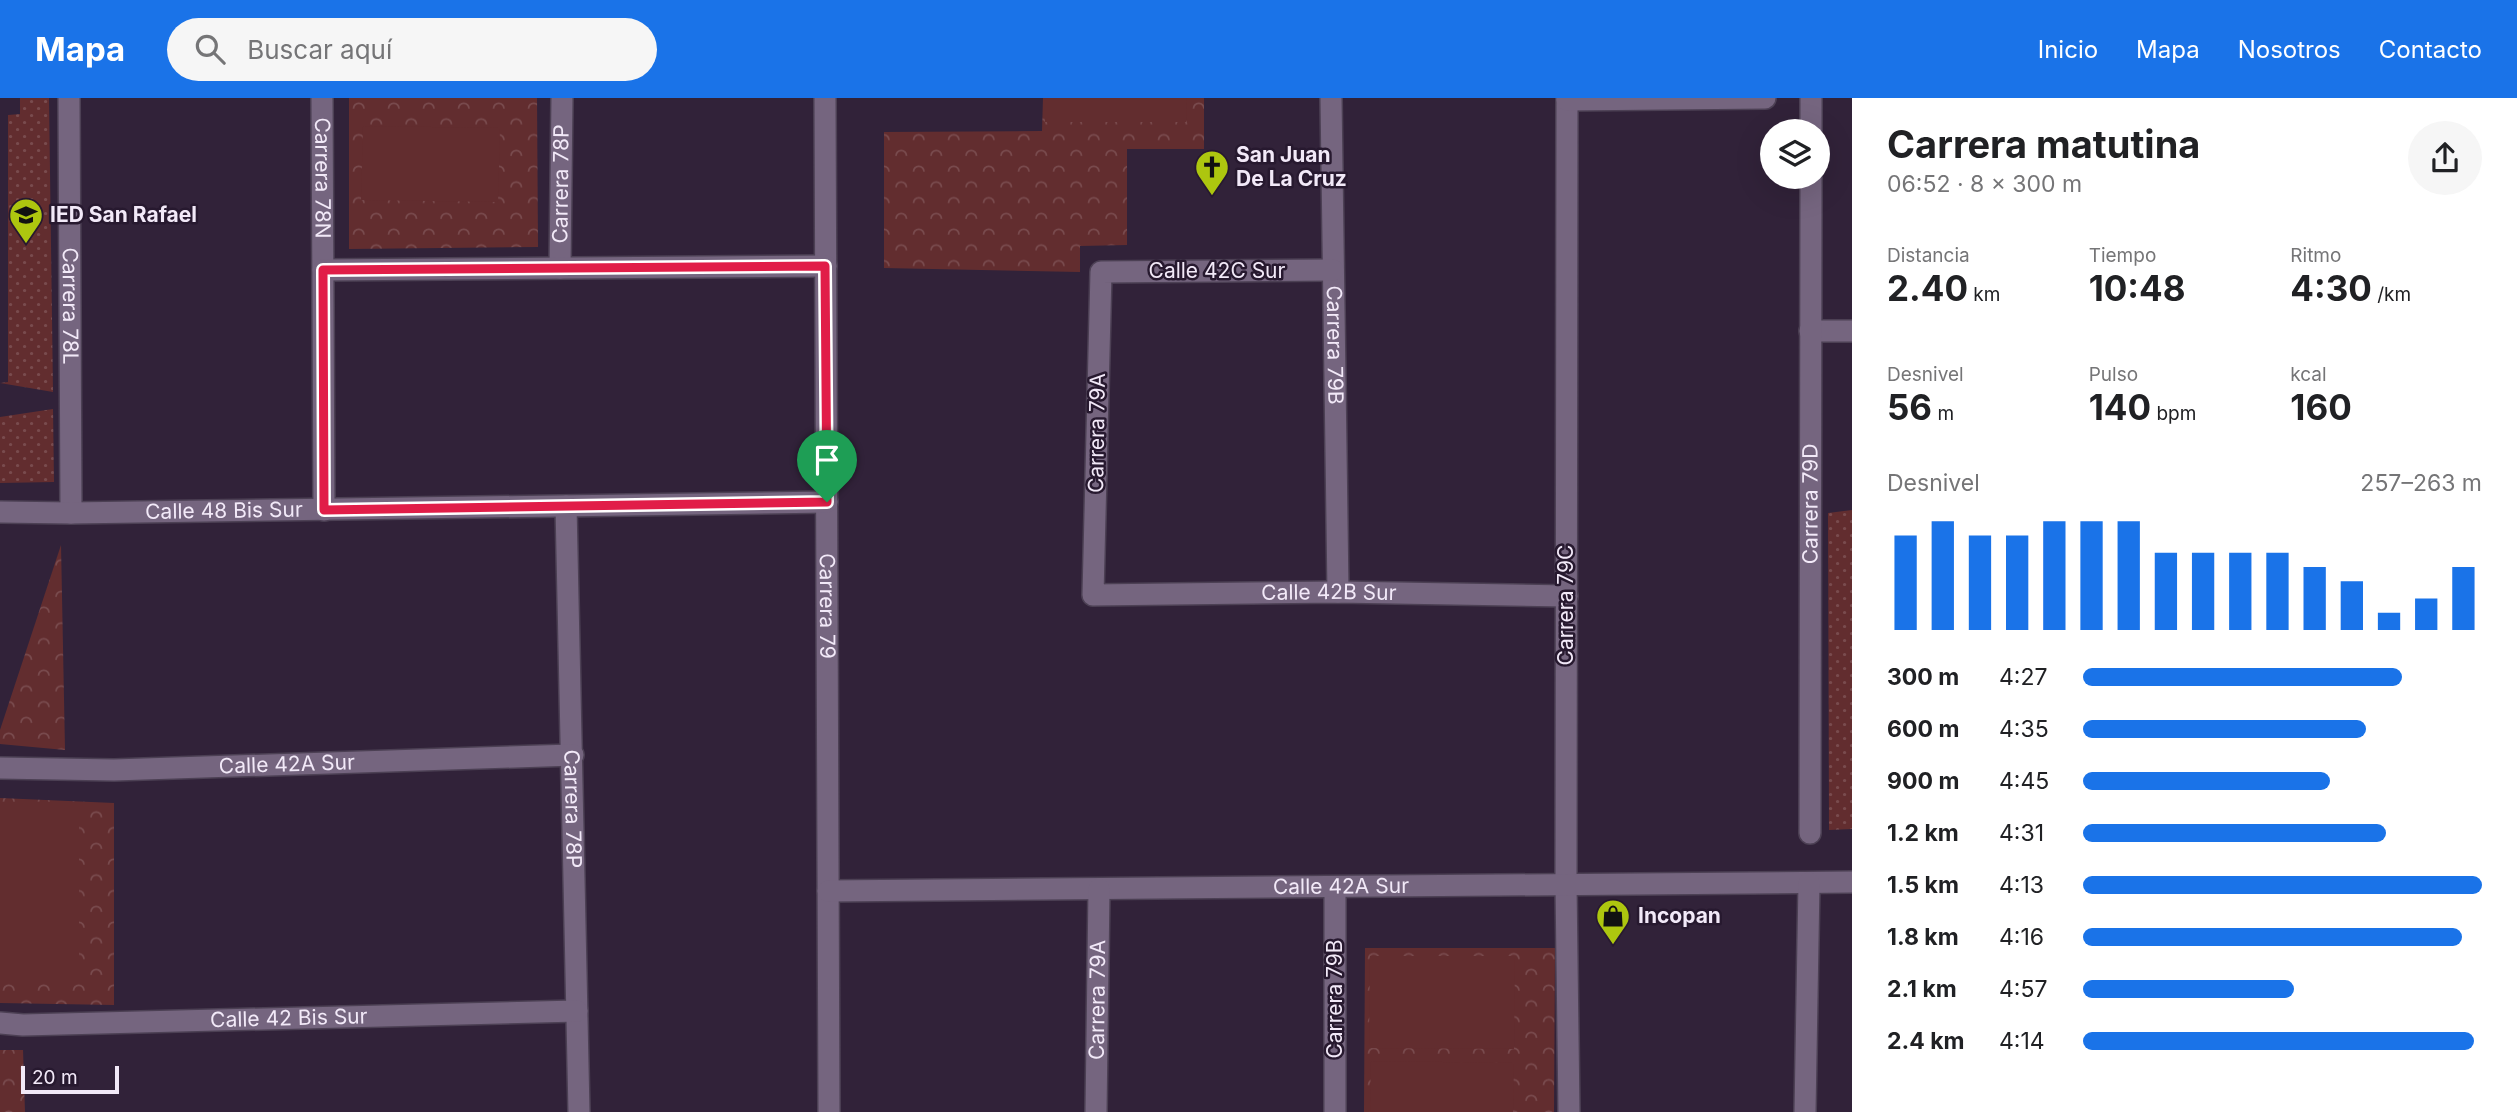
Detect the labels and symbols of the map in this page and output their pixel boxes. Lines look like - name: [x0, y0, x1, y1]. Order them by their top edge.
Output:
- street label: Carrera 78N: [310, 117, 336, 239]
- street label: Carrera 78P: [547, 124, 574, 244]
- place label: San Juan De La Cruz: [1236, 142, 1347, 191]
- church icon: San Juan De La Cruz: [1193, 148, 1231, 197]
- school or university icon: IED San Rafael: [7, 196, 45, 245]
- place label: IED San Rafael: [50, 202, 197, 227]
- street label: Carrera 78L: [58, 247, 83, 365]
- street label: Calle 42C Sur: [1149, 258, 1286, 283]
- street label: Carrera 79B: [1322, 285, 1348, 405]
- street label: Carrera 79A: [1083, 373, 1110, 493]
- pin: [797, 430, 857, 502]
- street label: Carrera 79D: [1797, 444, 1823, 564]
- street label: Calle 48 Bis Sur: [145, 497, 303, 524]
- street label: Carrera 79C: [1553, 545, 1578, 665]
- street label: Carrera 79: [815, 553, 840, 659]
- street label: Calle 42B Sur: [1261, 579, 1397, 605]
- street label: Calle 42A Sur: [218, 749, 355, 779]
- street label: Carrera 78P: [559, 749, 587, 869]
- street label: Calle 42A Sur: [1273, 873, 1409, 899]
- shop icon: Incopan: [1594, 897, 1632, 946]
- place label: Incopan: [1638, 903, 1721, 928]
- street label: Carrera 79B: [1322, 939, 1347, 1059]
- street label: Carrera 79A: [1084, 940, 1110, 1060]
- street label: Calle 42 Bis Sur: [210, 1003, 368, 1032]
- scale bar: [21, 1063, 119, 1095]

